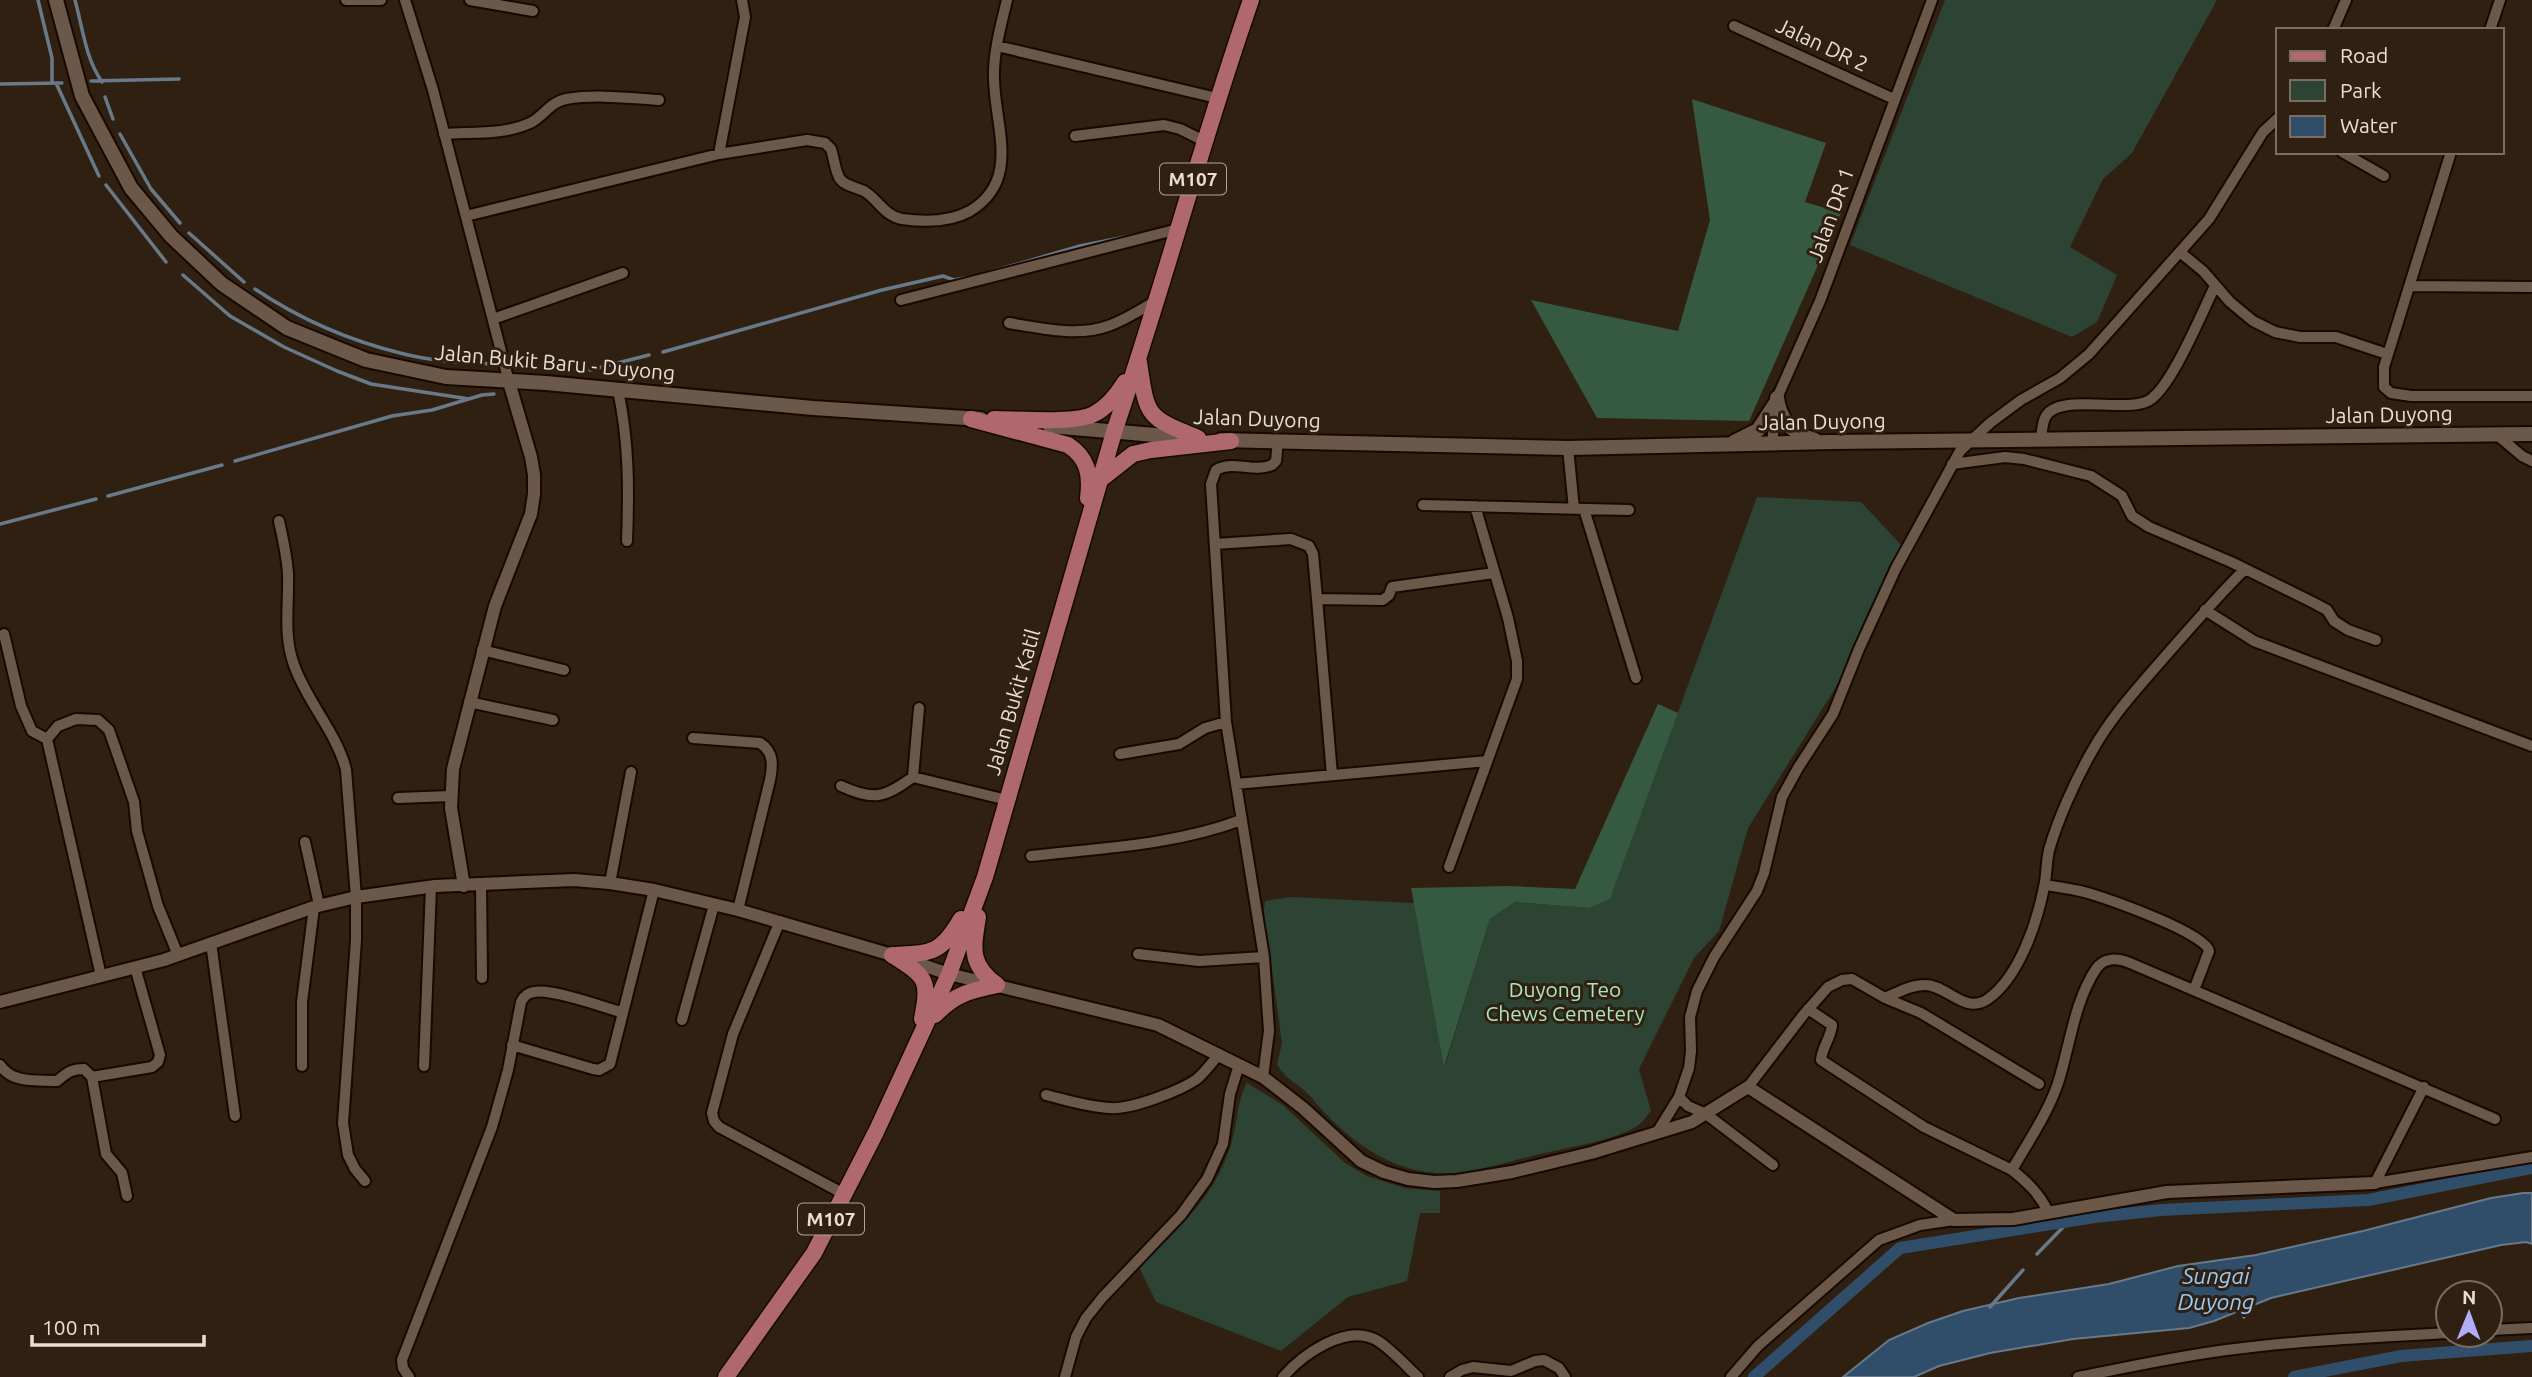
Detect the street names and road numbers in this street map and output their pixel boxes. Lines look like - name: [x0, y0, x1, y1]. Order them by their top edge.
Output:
- street label: Jalan DR 2: [1773, 12, 1872, 76]
- road number: M107: [1160, 164, 1226, 195]
- street label: Jalan DR 1: [1802, 164, 1858, 265]
- street label: Jalan Bukit Baru - Duyong: [434, 340, 676, 384]
- street label: Jalan Duyong: [2325, 401, 2453, 427]
- street label: Jalan Duyong: [1193, 404, 1321, 432]
- street label: Jalan Duyong: [1758, 408, 1886, 434]
- street label: Jalan Bukit Katil: [980, 626, 1044, 778]
- road number: M107: [798, 1204, 864, 1234]

